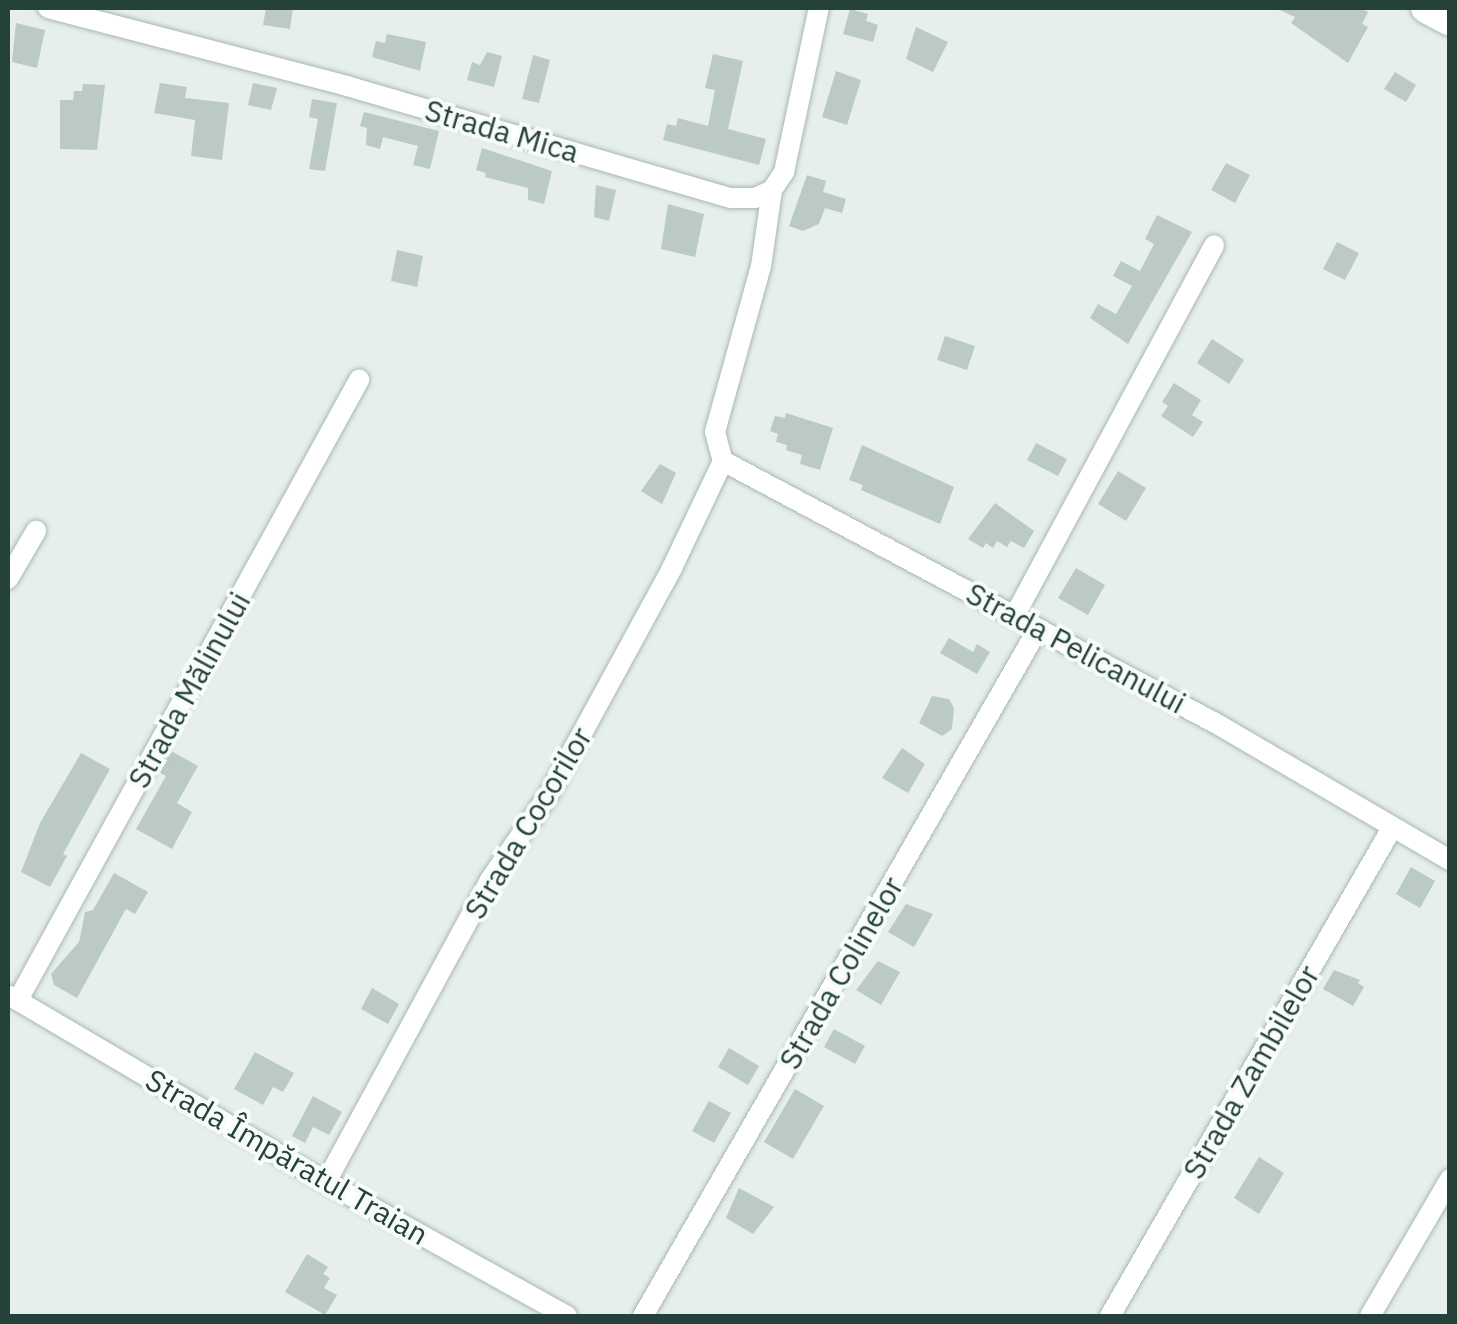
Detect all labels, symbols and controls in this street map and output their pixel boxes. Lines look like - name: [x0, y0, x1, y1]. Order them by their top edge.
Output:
- street label: Strada Mica: [421, 92, 583, 170]
- street label: Strada Pelicanului: [960, 575, 1192, 721]
- street label: Strada Mălinului: [120, 586, 258, 794]
- street label: Strada Cocorilor: [457, 721, 599, 925]
- street label: Strada Colinelor: [771, 870, 911, 1076]
- street label: Strada Zambilelor: [1175, 959, 1327, 1185]
- street label: Strada Împăratul Traian: [139, 1061, 435, 1253]

